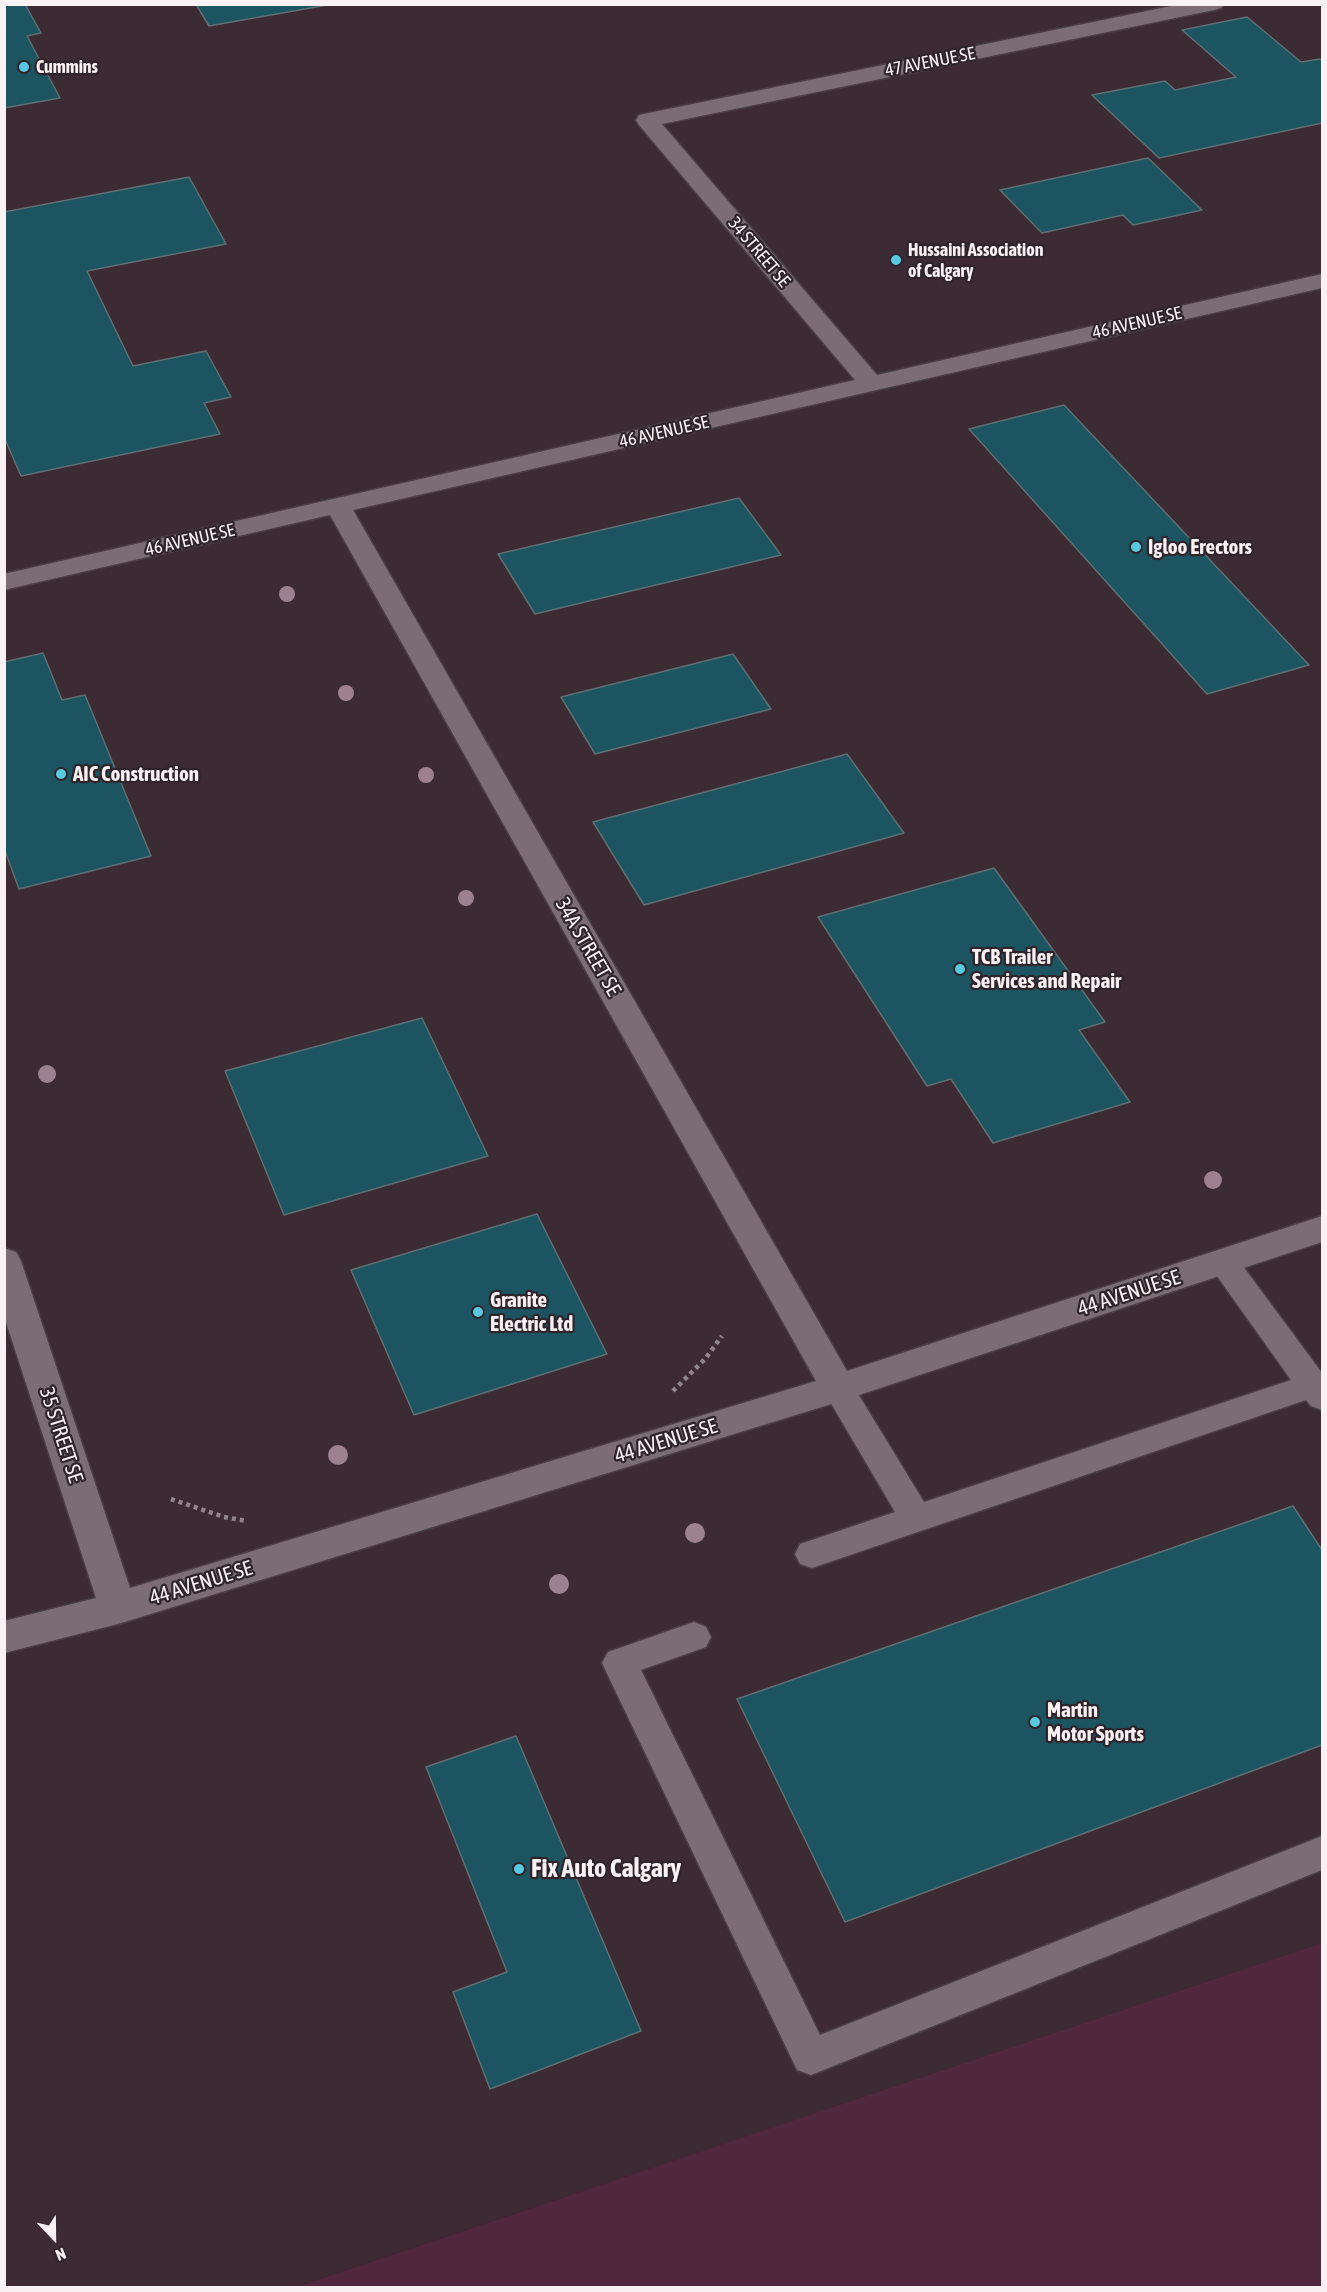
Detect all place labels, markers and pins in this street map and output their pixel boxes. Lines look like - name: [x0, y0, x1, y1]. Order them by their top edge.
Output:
- place label: Cummins: [36, 56, 98, 78]
- marker: Cummins: [17, 60, 31, 74]
- place label: Hussaini Association of Calgary: [908, 239, 1043, 282]
- marker: Hussaini Association of Calgary: [889, 253, 903, 267]
- place label: Igloo Erectors: [1148, 534, 1252, 560]
- marker: Igloo Erectors: [1129, 540, 1143, 554]
- place label: AIC Construction: [73, 761, 199, 787]
- marker: AIC Construction: [54, 767, 68, 781]
- place label: TCB Trailer Services and Repair: [972, 944, 1121, 994]
- marker: TCB Trailer Services and Repair: [953, 962, 967, 976]
- place label: Granite Electric Ltd: [490, 1287, 573, 1337]
- marker: Granite Electric Ltd: [471, 1305, 485, 1319]
- place label: Martin Motor Sports: [1047, 1697, 1144, 1747]
- marker: Martin Motor Sports: [1028, 1715, 1042, 1729]
- place label: Fix Auto Calgary: [531, 1853, 681, 1885]
- marker: Fix Auto Calgary: [512, 1862, 526, 1876]

